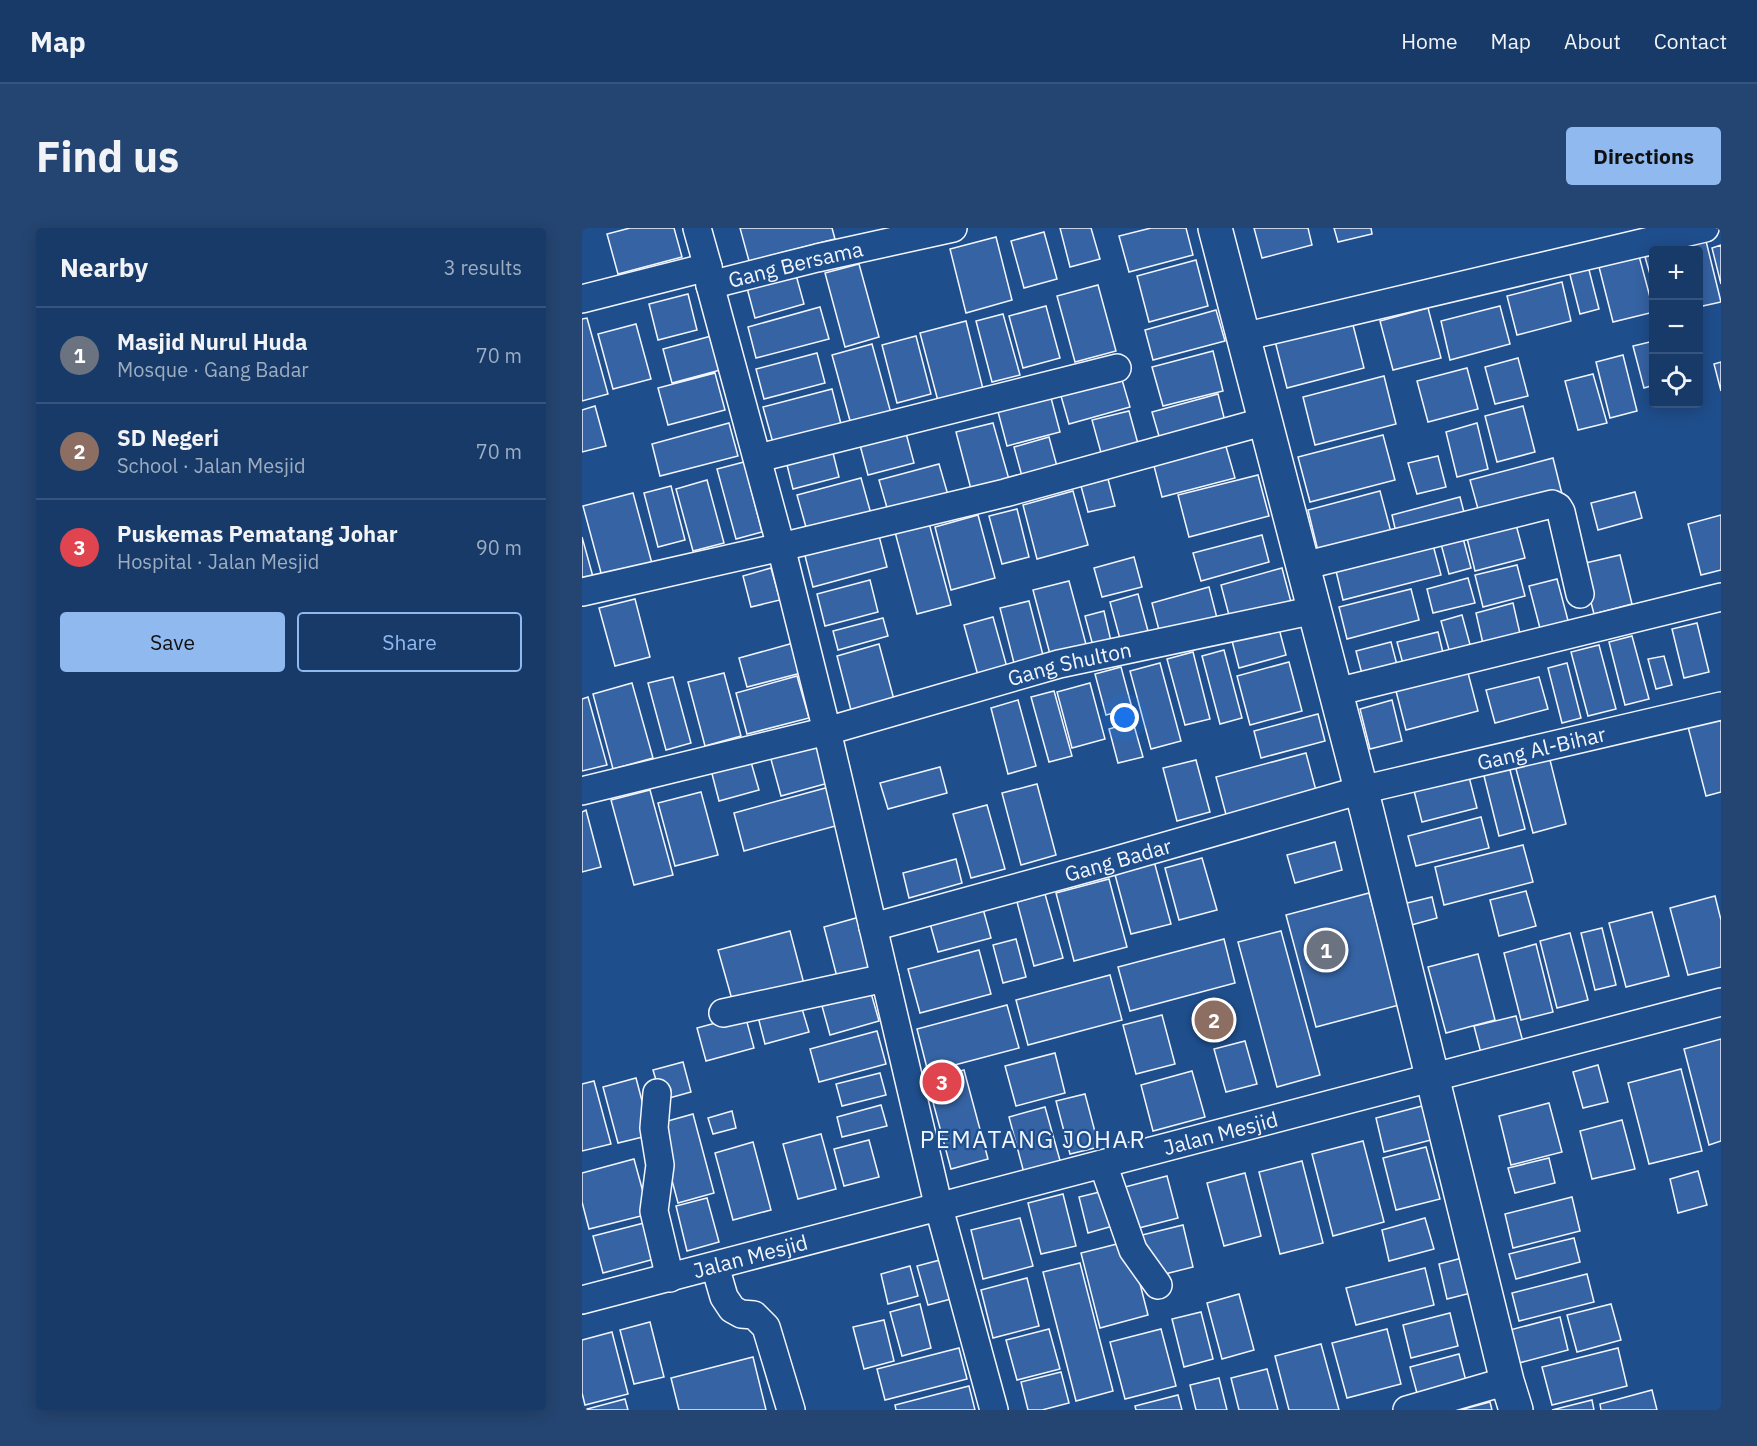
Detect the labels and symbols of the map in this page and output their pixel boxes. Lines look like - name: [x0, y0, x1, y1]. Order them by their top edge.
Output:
- street label: Gang Bersama: [725, 234, 865, 294]
- street label: Gang Shulton: [1004, 635, 1134, 692]
- your location: [1110, 703, 1139, 732]
- street label: Gang Al-Bihar: [1474, 719, 1609, 776]
- street label: Gang Badar: [1061, 831, 1175, 888]
- pin: 1: [1306, 928, 1346, 972]
- pin: 2: [1194, 998, 1234, 1042]
- pin: 3: [922, 1060, 962, 1104]
- street label: Jalan Mesjid: [1160, 1105, 1281, 1161]
- district label: PEMATANG JOHAR: [920, 1123, 1146, 1155]
- street label: Jalan Mesjid: [690, 1228, 811, 1284]

